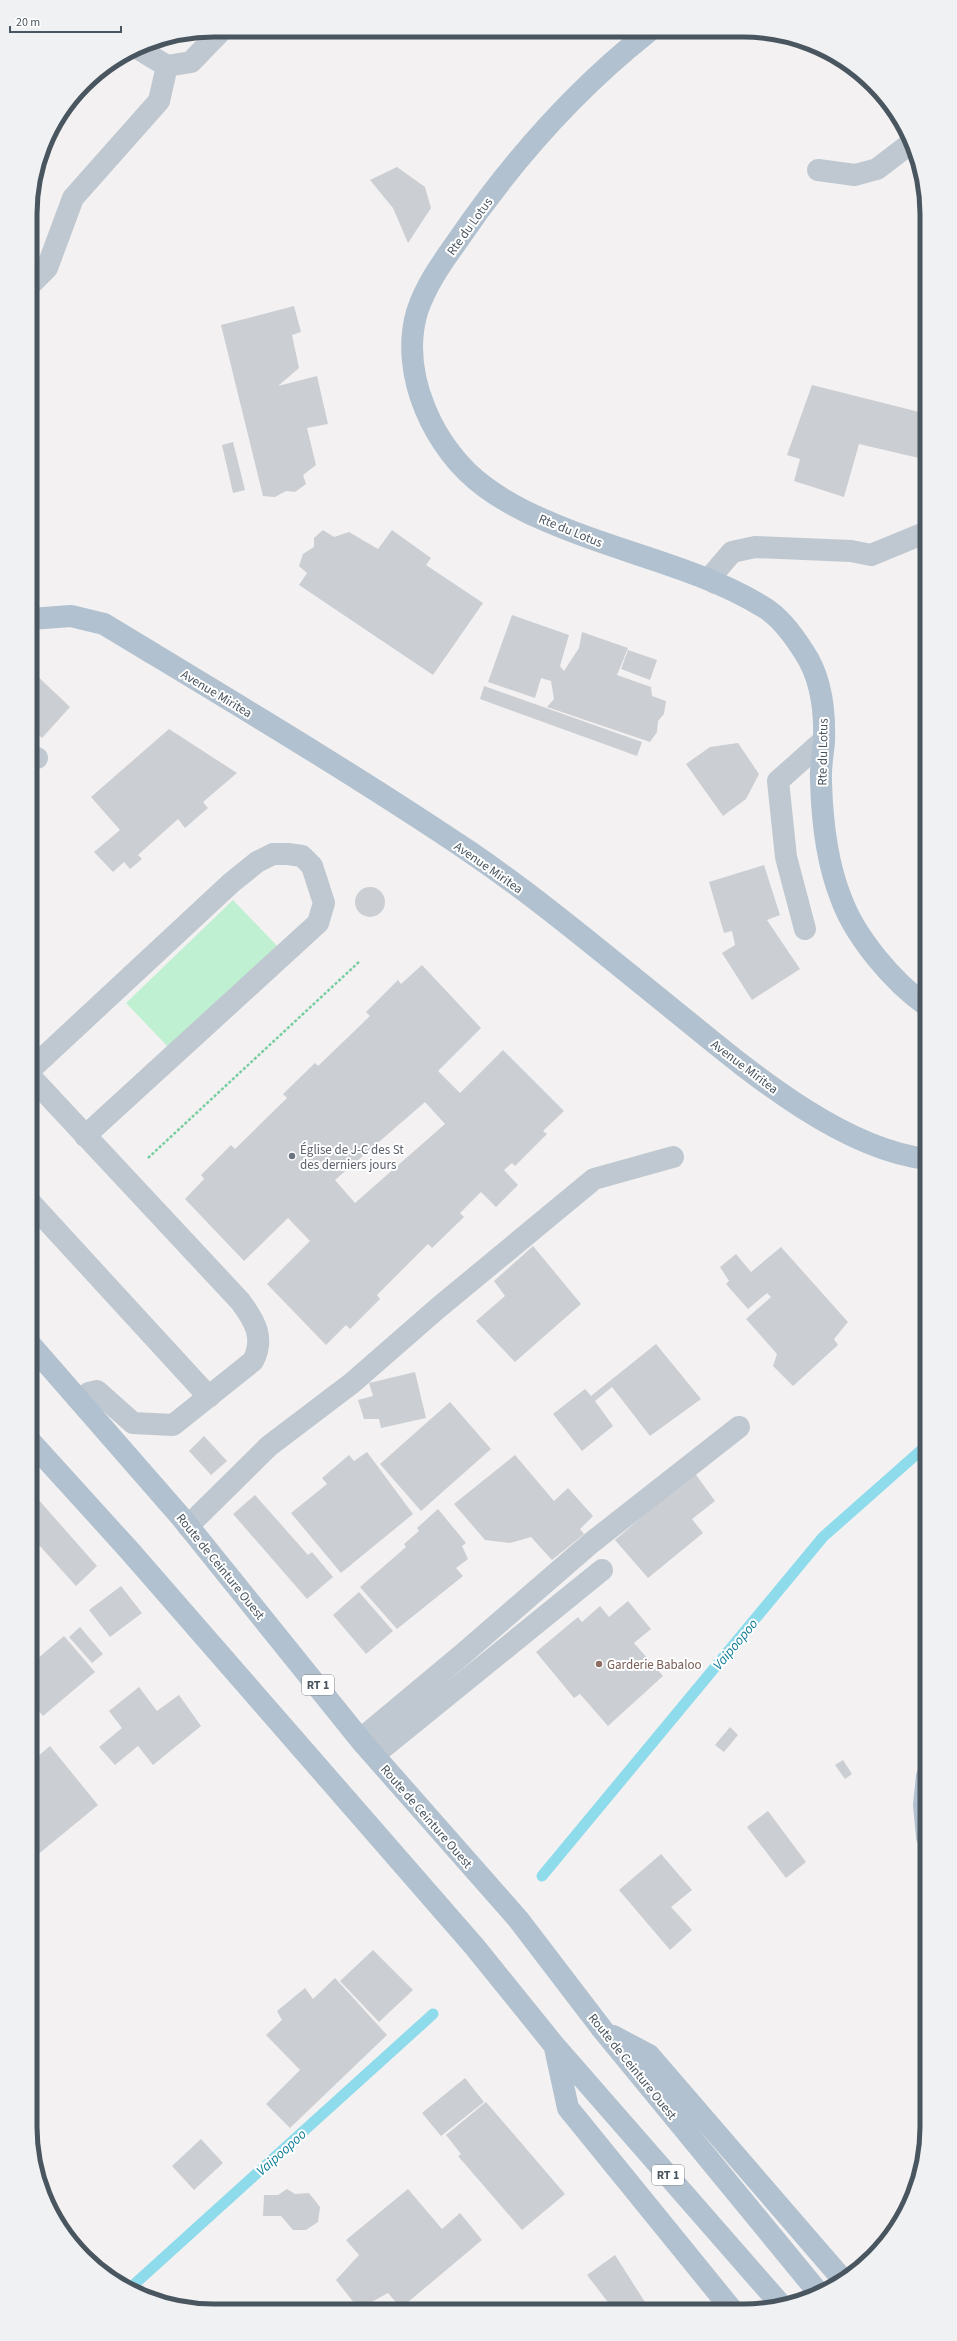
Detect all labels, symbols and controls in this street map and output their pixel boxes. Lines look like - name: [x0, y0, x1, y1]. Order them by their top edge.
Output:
- scale bar: [10, 8, 121, 34]
- text: 20 m: [16, 14, 40, 31]
- street label: Rte du Lotus: [443, 194, 497, 259]
- street label: Rte du Lotus: [536, 510, 606, 552]
- street label: Avenue Miritea: [178, 666, 255, 722]
- street label: Rte du Lotus: [813, 718, 833, 786]
- street label: Avenue Miritea: [450, 837, 526, 898]
- street label: Avenue Miritea: [707, 1036, 782, 1098]
- place label: Église de J-C des St des derniers jours: [300, 1141, 404, 1174]
- marker: Église de J-C des St des derniers jours: [287, 1151, 297, 1161]
- street label: Route de Ceinture Ouest: [172, 1510, 269, 1624]
- water label: Vaipoopoo: [708, 1615, 763, 1674]
- place label: Garderie Babaloo: [607, 1656, 702, 1674]
- marker: Garderie Babaloo: [594, 1659, 604, 1669]
- road number: RT 1: [302, 1675, 334, 1695]
- street label: Route de Ceinture Ouest: [376, 1761, 477, 1873]
- street label: Route de Ceinture Ouest: [584, 2010, 681, 2124]
- water label: Vaipoopoo: [252, 2125, 311, 2181]
- road number: RT 1: [652, 2165, 684, 2185]

